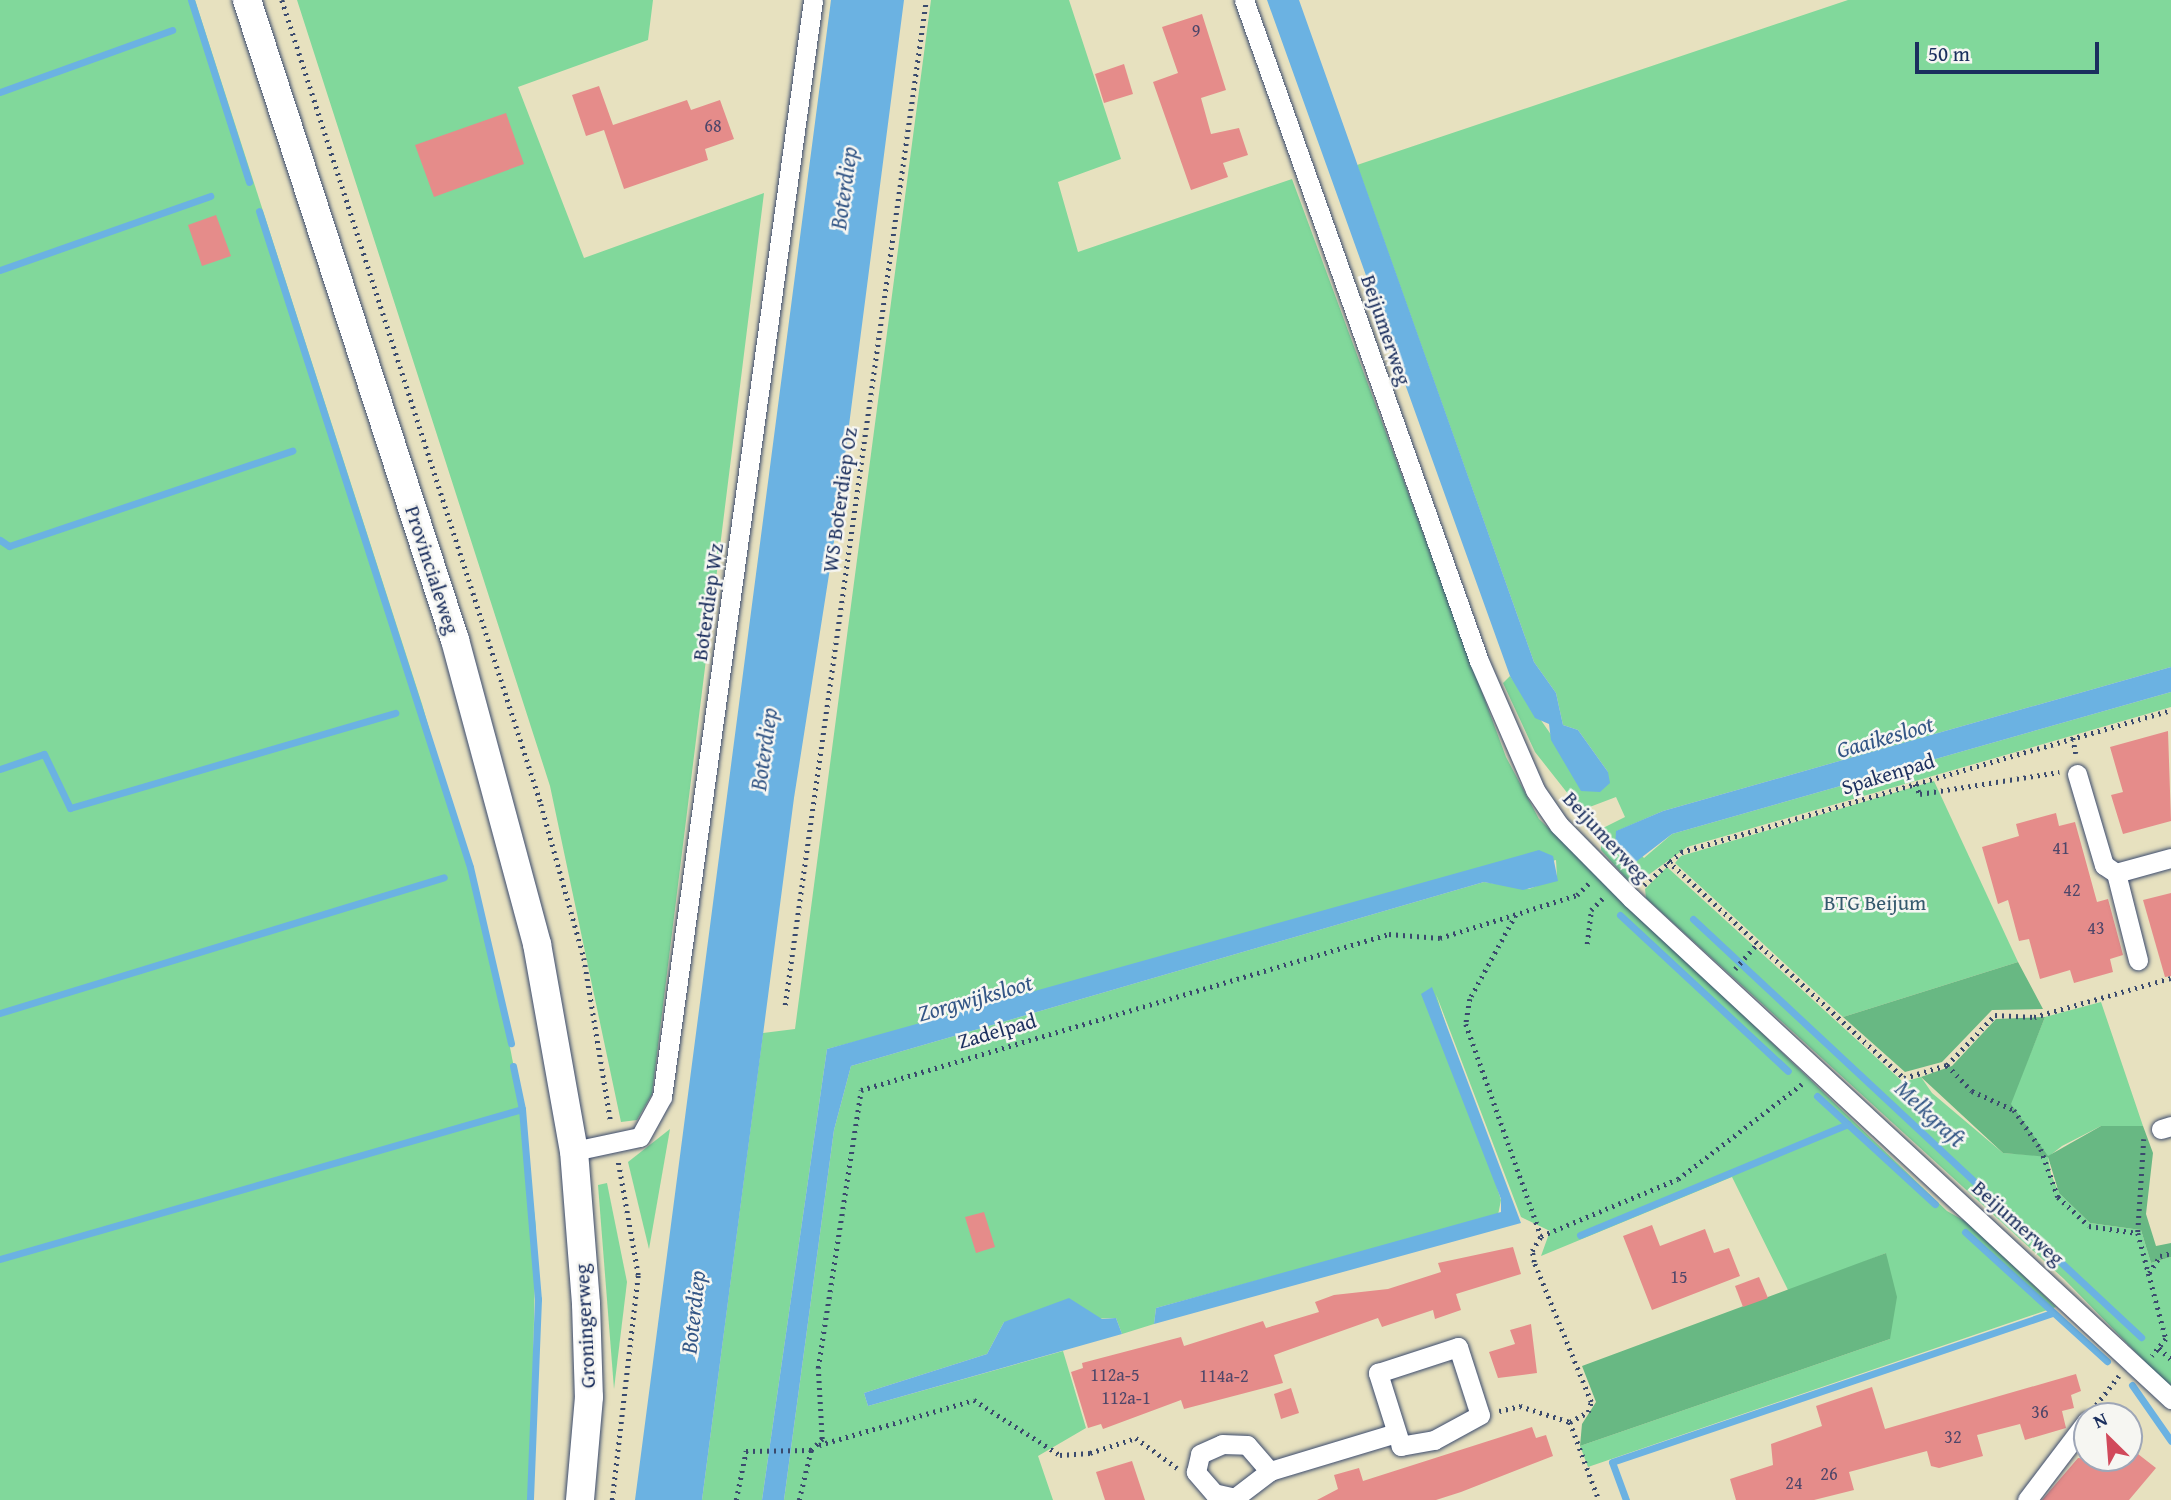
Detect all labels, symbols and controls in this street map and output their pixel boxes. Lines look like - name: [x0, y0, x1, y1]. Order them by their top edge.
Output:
- house number: 9: [1192, 20, 1200, 42]
- scale bar: [1919, 28, 2103, 72]
- text: 50 m: [1928, 38, 1970, 69]
- house number: 68: [704, 115, 722, 137]
- water label: Boterdiep: [825, 145, 863, 231]
- street label: Beijumerweg: [1355, 271, 1417, 389]
- street label: WS Boterdiep Oz: [817, 426, 863, 574]
- street label: Provincialeweg: [399, 503, 465, 637]
- street label: Boterdiep Wz: [687, 542, 729, 662]
- water label: Boterdiep: [745, 706, 783, 792]
- water label: Gaaikesloot: [1833, 710, 1937, 764]
- street label: Spakenpad: [1838, 748, 1938, 800]
- street label: Beijumerweg: [1558, 786, 1654, 888]
- house number: 41: [2052, 837, 2070, 859]
- house number: 42: [2063, 879, 2081, 901]
- park label: BTG Beijum: [1824, 890, 1926, 916]
- house number: 43: [2087, 917, 2105, 939]
- water label: Zorgwijksloot: [914, 968, 1036, 1028]
- street label: Zadelpad: [955, 1008, 1039, 1054]
- water label: Melkgraft: [1889, 1075, 1971, 1153]
- street label: Beijumerweg: [1967, 1175, 2069, 1271]
- street label: Groningerweg: [569, 1263, 601, 1389]
- house number: 15: [1670, 1266, 1688, 1288]
- water label: Boterdiep: [675, 1269, 711, 1355]
- house number: 112a-5: [1090, 1364, 1140, 1386]
- house number: 114a-2: [1199, 1365, 1249, 1387]
- house number: 112a-1: [1101, 1387, 1151, 1409]
- house number: 36: [2031, 1401, 2049, 1423]
- north arrow: [2073, 1402, 2143, 1472]
- text: N: [2088, 1404, 2112, 1435]
- house number: 32: [1944, 1426, 1962, 1448]
- house number: 26: [1820, 1463, 1838, 1485]
- house number: 24: [1785, 1472, 1803, 1494]

